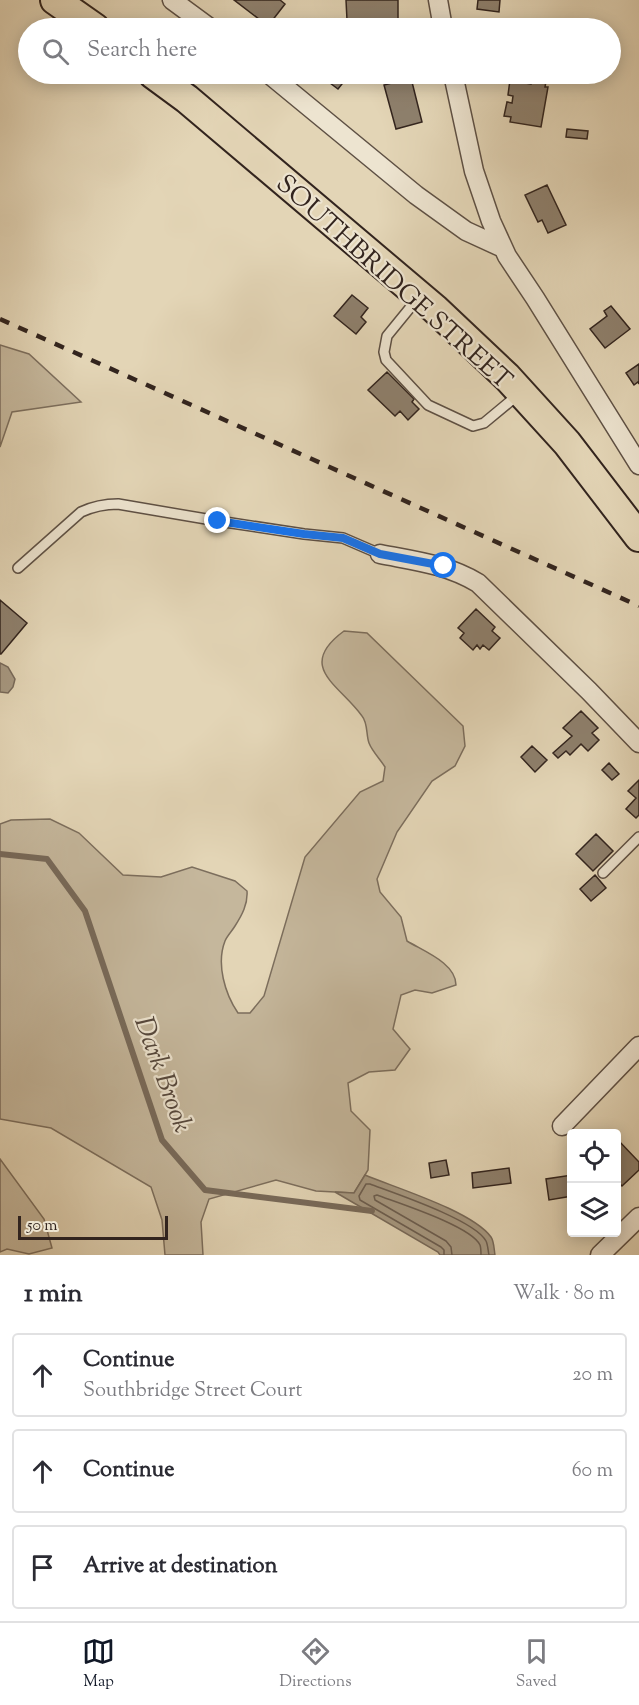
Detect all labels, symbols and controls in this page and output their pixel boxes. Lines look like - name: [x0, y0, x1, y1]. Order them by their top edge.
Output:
- search box: [18, 18, 621, 84]
- icon: search: [39, 35, 72, 68]
- text: Search here: [87, 35, 197, 67]
- street label: SOUTHBRIDGE STREET: [267, 167, 520, 399]
- route end: [204, 507, 230, 533]
- route start: [430, 552, 456, 578]
- water label: Dark Brook: [123, 1011, 201, 1138]
- map controls: [567, 1129, 621, 1237]
- button: locate: [567, 1129, 621, 1183]
- button: layers: [567, 1183, 621, 1237]
- scale bar: [18, 1213, 168, 1240]
- text: 50 m: [27, 1215, 58, 1238]
- text: 1 min: [24, 1276, 83, 1313]
- text: Walk · 80 m: [513, 1280, 615, 1309]
- text: Continue: [83, 1345, 174, 1377]
- icon: ahead: [26, 1359, 59, 1392]
- text: 20 m: [572, 1361, 613, 1390]
- text: Southbridge Street Court: [83, 1377, 302, 1406]
- icon: ahead: [26, 1455, 59, 1488]
- text: Continue: [83, 1455, 174, 1487]
- text: 60 m: [572, 1457, 613, 1486]
- icon: arrive: [26, 1551, 59, 1584]
- text: Arrive at destination: [83, 1551, 278, 1583]
- tab: Map: [82, 1635, 115, 1694]
- tab: Directions: [279, 1635, 352, 1694]
- tab: Saved: [516, 1635, 557, 1694]

